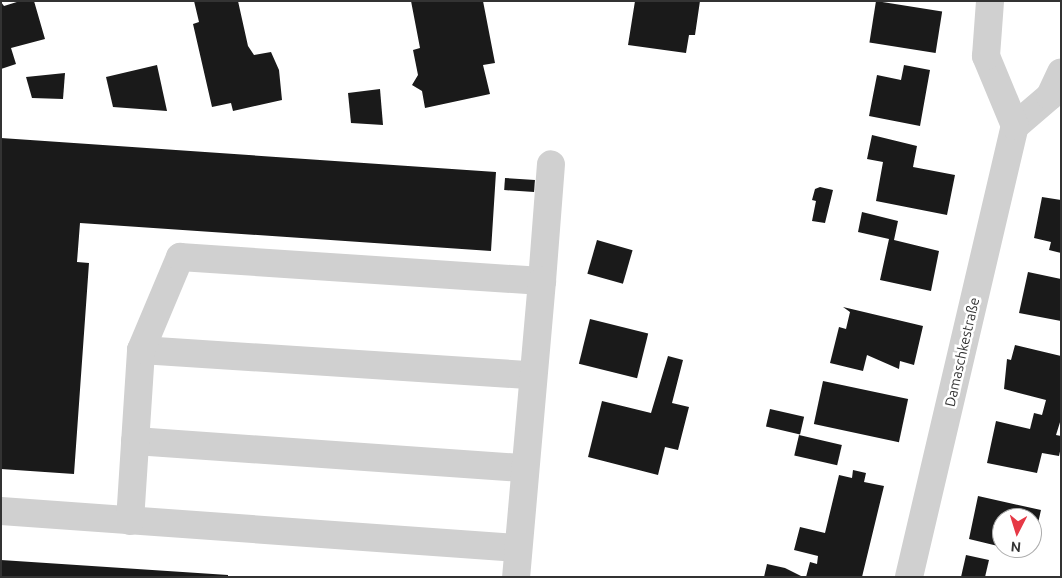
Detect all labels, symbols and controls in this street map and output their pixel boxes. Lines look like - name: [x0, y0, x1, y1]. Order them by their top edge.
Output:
- street label: Damaschkestraße: [941, 296, 983, 408]
- north arrow: [992, 508, 1042, 558]
- text: N: [1010, 539, 1022, 555]

